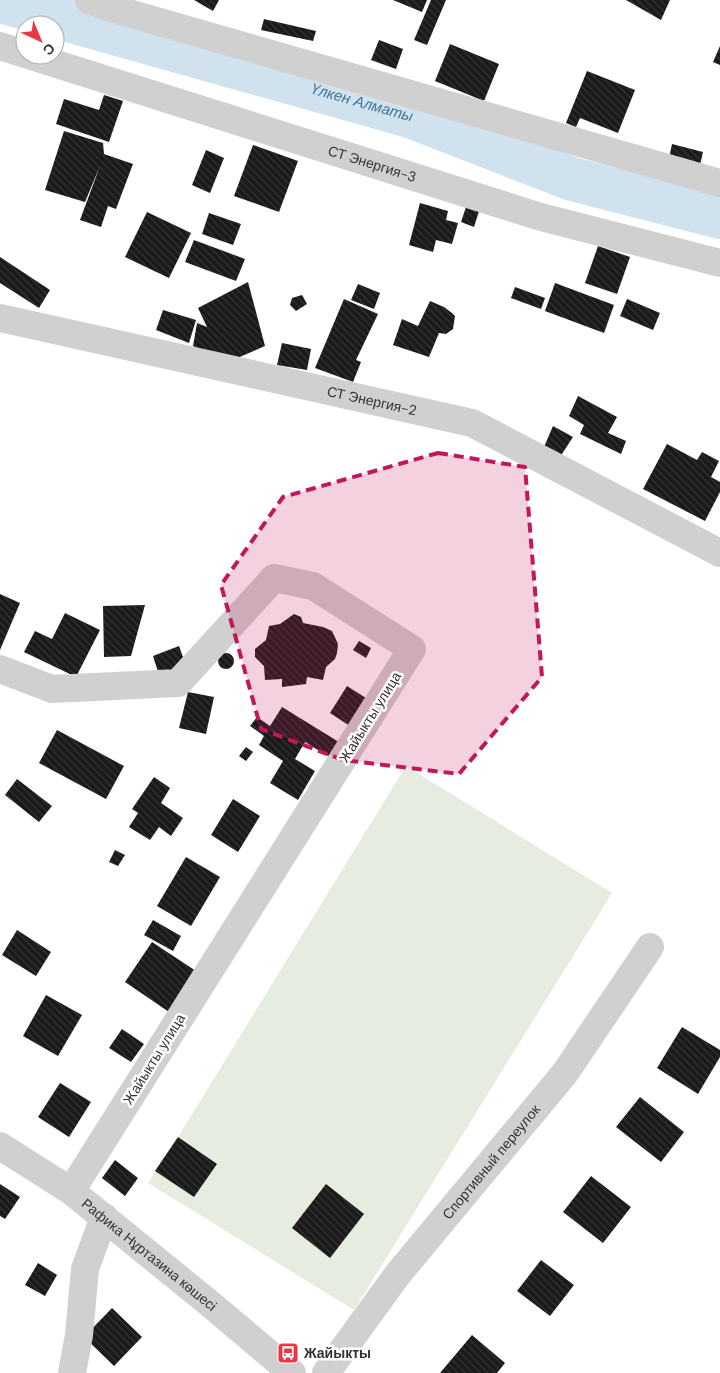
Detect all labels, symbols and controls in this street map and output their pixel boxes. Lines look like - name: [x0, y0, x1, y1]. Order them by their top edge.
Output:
- north arrow: [15, 15, 65, 65]
- text: С: [39, 39, 59, 59]
- water label: Үлкен Алматы: [309, 79, 415, 126]
- street label: СТ Энергия-3: [326, 141, 419, 186]
- street label: СТ Энергия-2: [325, 382, 419, 419]
- street label: Жайыкты улица: [335, 668, 405, 766]
- street label: Жайыкты улица: [119, 1010, 189, 1108]
- street label: Спортивный переулок: [438, 1100, 544, 1223]
- street label: Рафика Нұртазина көшесі: [78, 1194, 221, 1315]
- bus stop icon: Жайыкты: [276, 1341, 300, 1365]
- place label: Жайыкты: [303, 1344, 371, 1362]

